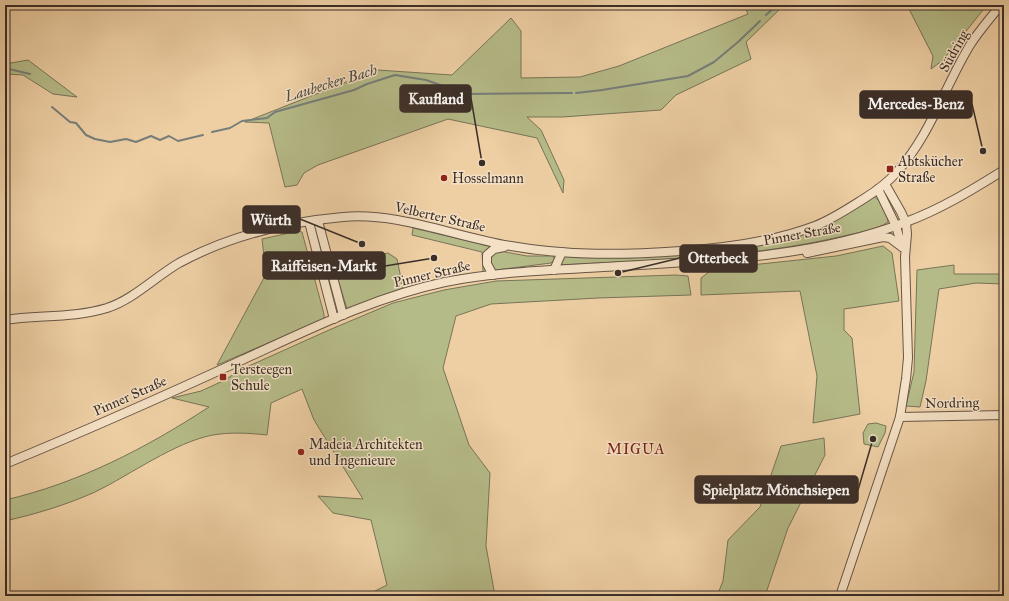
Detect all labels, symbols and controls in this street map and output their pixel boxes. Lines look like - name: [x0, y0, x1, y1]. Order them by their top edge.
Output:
- street label: Südring: [935, 26, 973, 75]
- water label: Laubecker Bach: [282, 60, 380, 106]
- callout: Kaufland: [400, 85, 471, 112]
- text: Kaufland: [408, 90, 464, 108]
- callout: Mercedes-Benz: [860, 91, 972, 118]
- text: Mercedes-Benz: [868, 95, 964, 113]
- place label: Abtskücher Straße: [897, 153, 964, 186]
- marker: Abtskücher Straße: [885, 164, 895, 174]
- place label: Hosselmann: [452, 170, 524, 187]
- marker: Hosselmann: [439, 173, 449, 183]
- street label: Velberter Straße: [392, 198, 487, 236]
- callout: Würth: [243, 206, 300, 233]
- text: Würth: [250, 211, 292, 229]
- street label: Pinner Straße: [762, 219, 842, 249]
- callout: Otterbeck: [680, 245, 757, 272]
- text: Otterbeck: [688, 249, 749, 267]
- callout: Raiffeisen-Markt: [263, 252, 385, 279]
- text: Raiffeisen-Markt: [271, 257, 378, 275]
- street label: Pinner Straße: [392, 257, 472, 291]
- place label: Tersteegen Schule: [231, 361, 293, 394]
- street label: Pinner Straße: [91, 372, 169, 420]
- marker: Tersteegen Schule: [218, 372, 228, 382]
- street label: Nordring: [925, 394, 980, 412]
- place label: Madeia Architekten und Ingenieure: [309, 436, 423, 469]
- district label: MIGUA: [606, 440, 666, 458]
- marker: Madeia Architekten und Ingenieure: [296, 447, 306, 457]
- callout: Spielplatz Mönchsiepen: [695, 476, 858, 503]
- text: Spielplatz Mönchsiepen: [702, 481, 850, 500]

